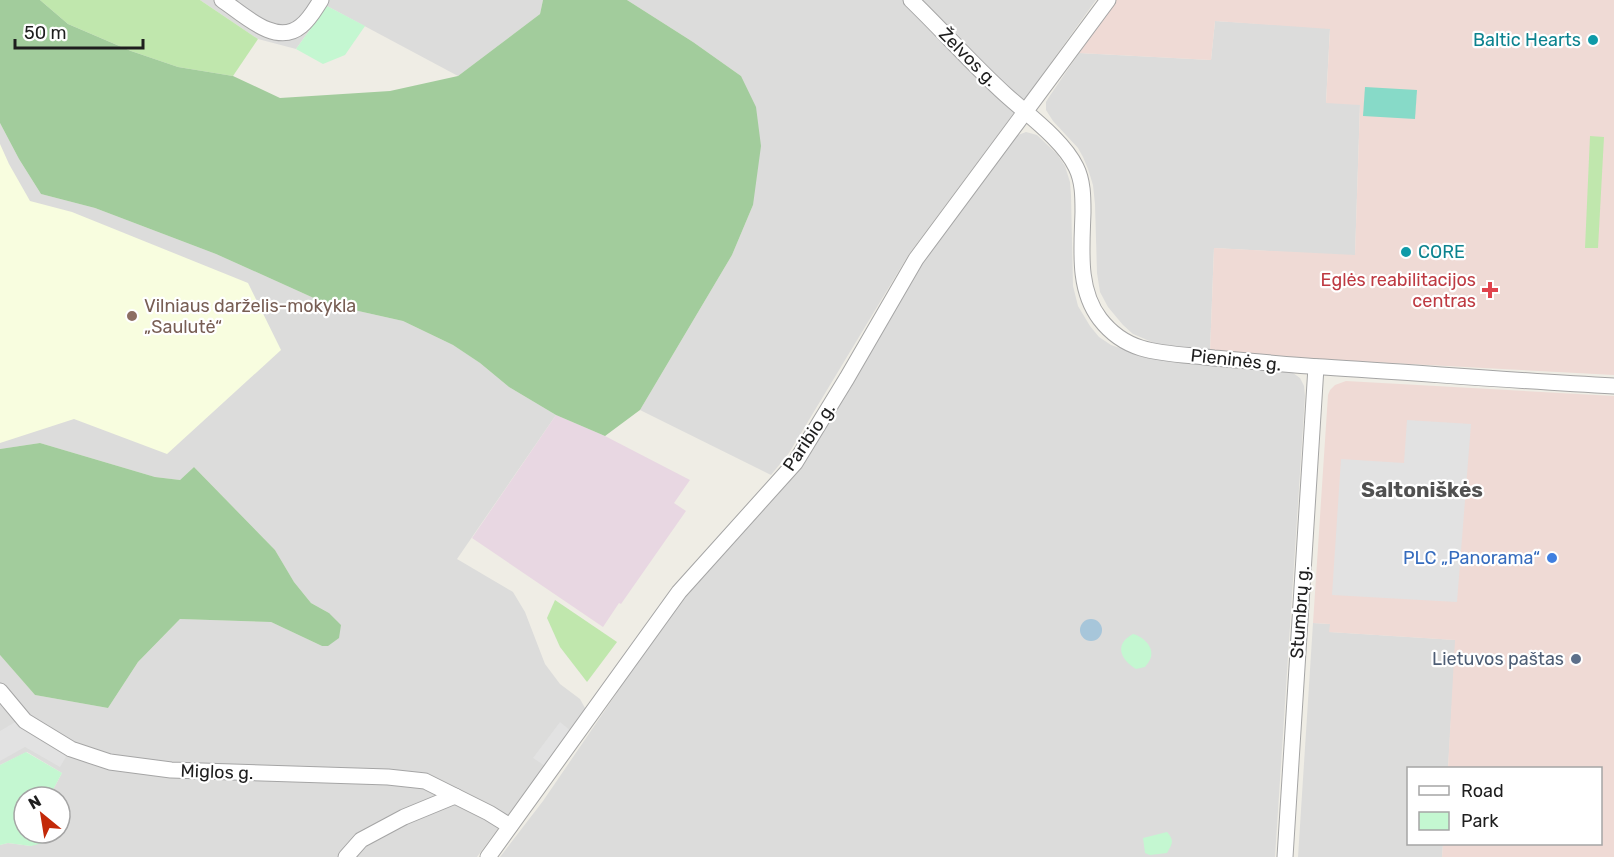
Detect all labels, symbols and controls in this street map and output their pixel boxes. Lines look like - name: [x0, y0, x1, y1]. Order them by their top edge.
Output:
- scale bar: [15, 12, 142, 50]
- text: 50 m: [24, 22, 67, 44]
- street label: Želvos g.: [934, 23, 1002, 91]
- place label: Baltic Hearts: [1473, 29, 1581, 51]
- marker: Baltic Hearts: [1586, 33, 1600, 47]
- place label: CORE: [1418, 241, 1465, 263]
- marker: CORE: [1399, 245, 1413, 259]
- place label: Eglės reabilitacijos centras: [1321, 269, 1476, 312]
- marker: Eglės reabilitacijos centras: [1481, 281, 1499, 299]
- place label: Vilniaus darželis-mokykla „Saulutė“: [144, 295, 356, 338]
- marker: Vilniaus darželis-mokykla „Saulutė“: [125, 309, 139, 323]
- street label: Pieninės g.: [1190, 344, 1282, 376]
- street label: Paribio g.: [778, 399, 840, 475]
- district label: Saltoniškės: [1361, 477, 1483, 502]
- place label: PLC „Panorama“: [1403, 547, 1540, 569]
- marker: PLC „Panorama“: [1545, 551, 1559, 565]
- street label: Stumbrų g.: [1286, 565, 1314, 659]
- place label: Lietuvos paštas: [1432, 648, 1564, 670]
- marker: Lietuvos paštas: [1569, 652, 1583, 666]
- street label: Miglos g.: [180, 760, 254, 784]
- legend: [1407, 767, 1602, 845]
- text: Road: [1461, 780, 1504, 802]
- north arrow: [12, 785, 72, 845]
- text: N: [25, 791, 44, 814]
- text: Park: [1461, 810, 1499, 832]

